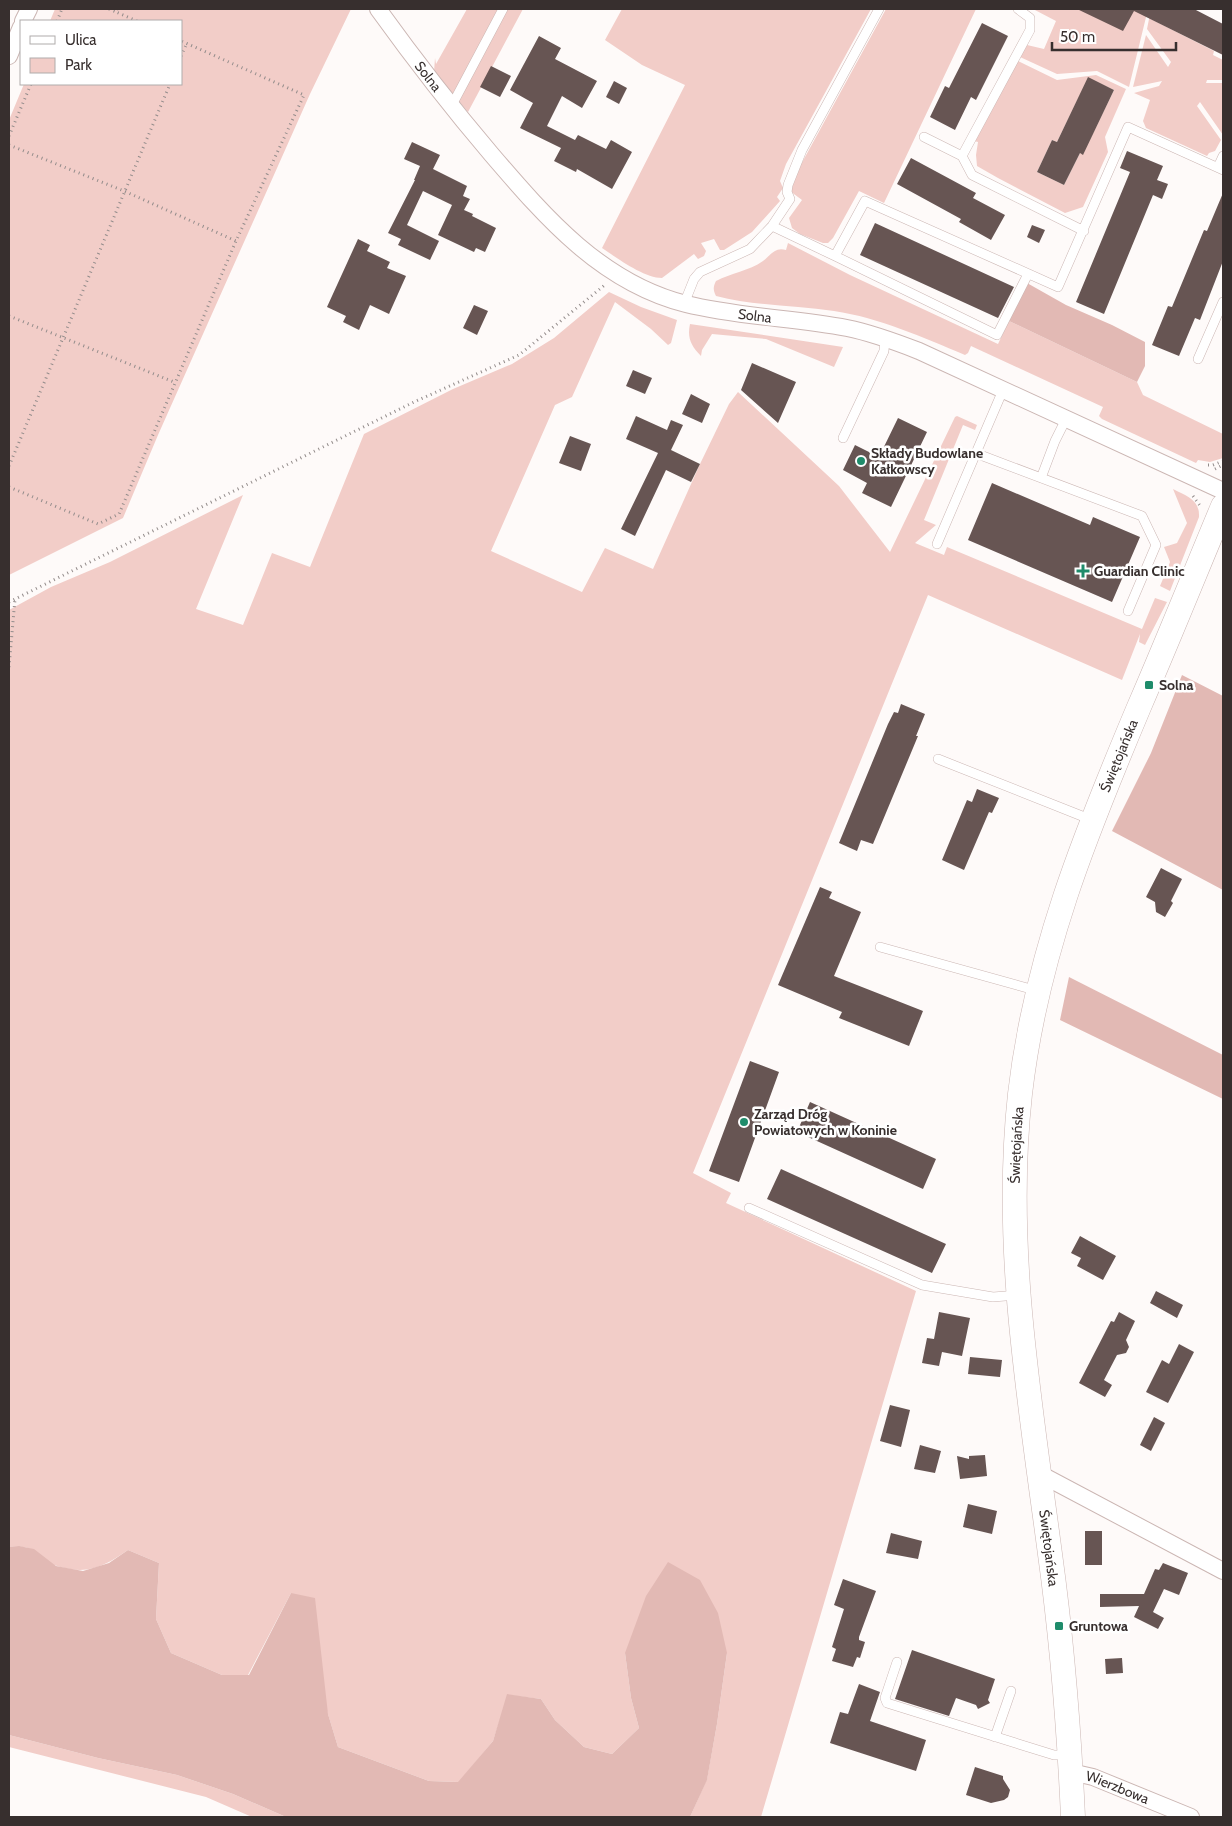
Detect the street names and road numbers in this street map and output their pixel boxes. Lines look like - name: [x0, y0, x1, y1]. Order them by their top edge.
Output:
- street label: Solna: [411, 57, 446, 95]
- street label: Solna: [737, 305, 773, 327]
- street label: Świętojańska: [1096, 716, 1142, 795]
- street label: Świętojańska: [1006, 1106, 1028, 1184]
- street label: Świętojańska: [1035, 1509, 1063, 1588]
- street label: Wierzbowa: [1084, 1767, 1152, 1808]

